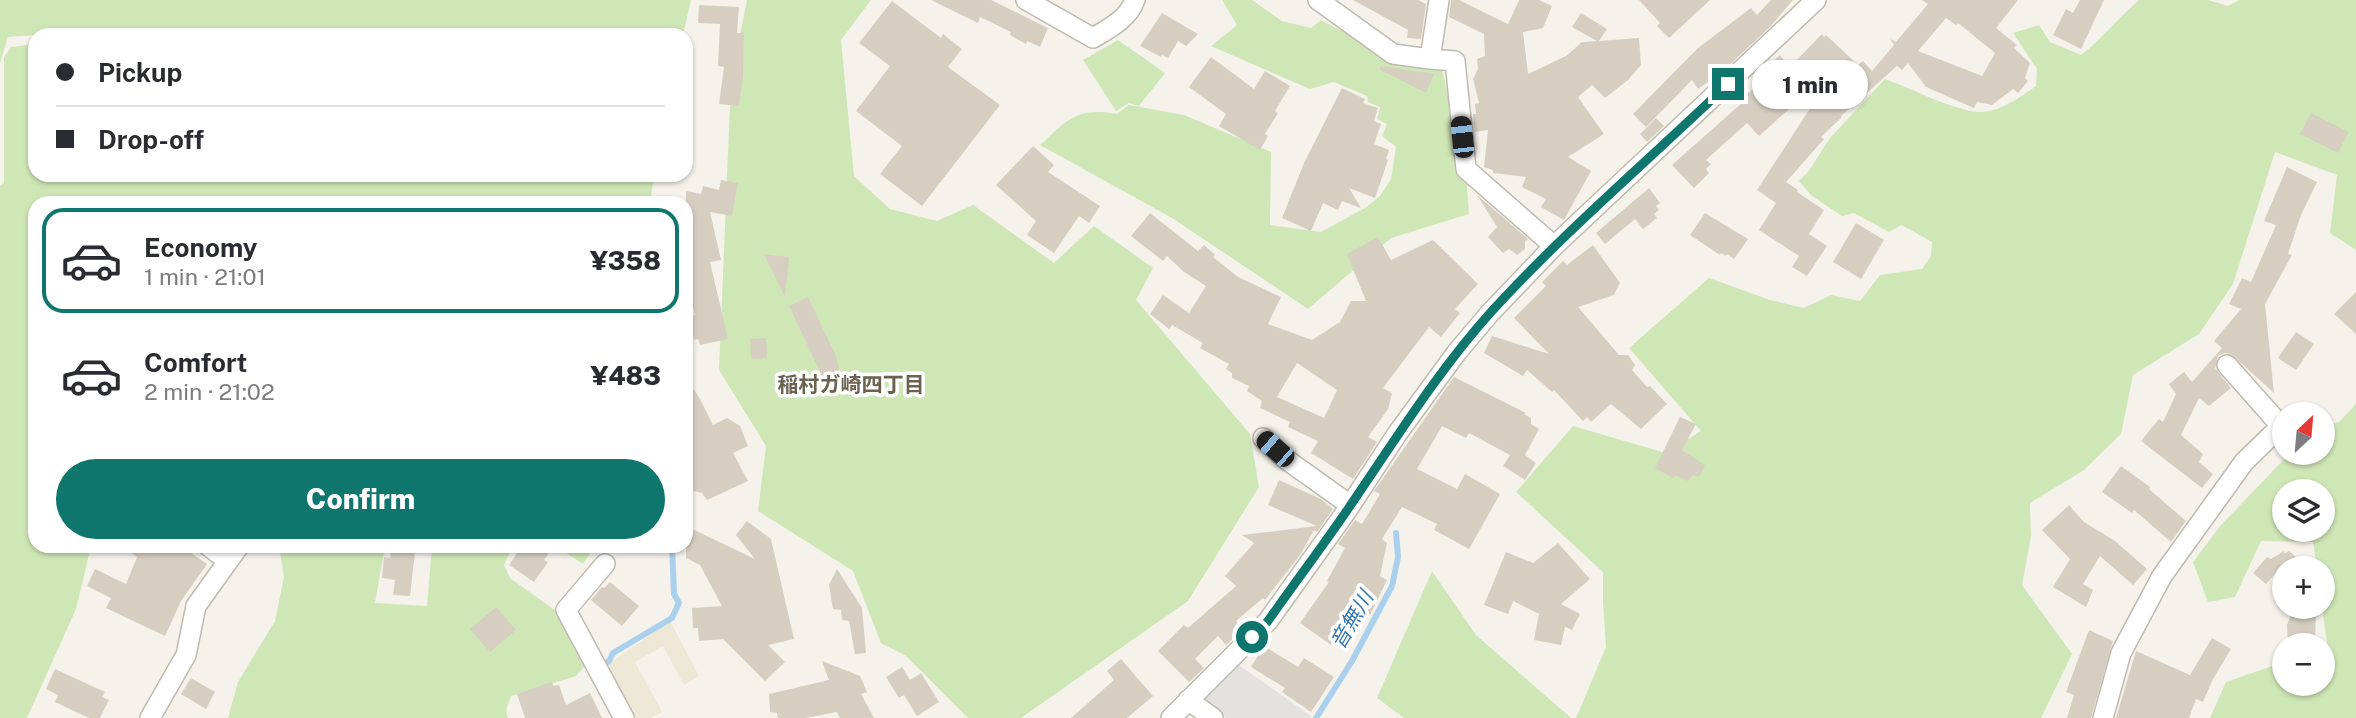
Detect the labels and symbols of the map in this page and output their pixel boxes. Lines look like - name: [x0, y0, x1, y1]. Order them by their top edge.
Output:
- callout: 1 min: [1752, 60, 1868, 108]
- route end: [1712, 68, 1744, 100]
- car: [1450, 115, 1475, 159]
- district label: 稲村ガ崎四丁目: [778, 372, 925, 397]
- north arrow: [2272, 402, 2334, 466]
- car: [1253, 427, 1298, 471]
- water label: 音無川: [1325, 584, 1379, 653]
- route start: [1236, 621, 1268, 653]

